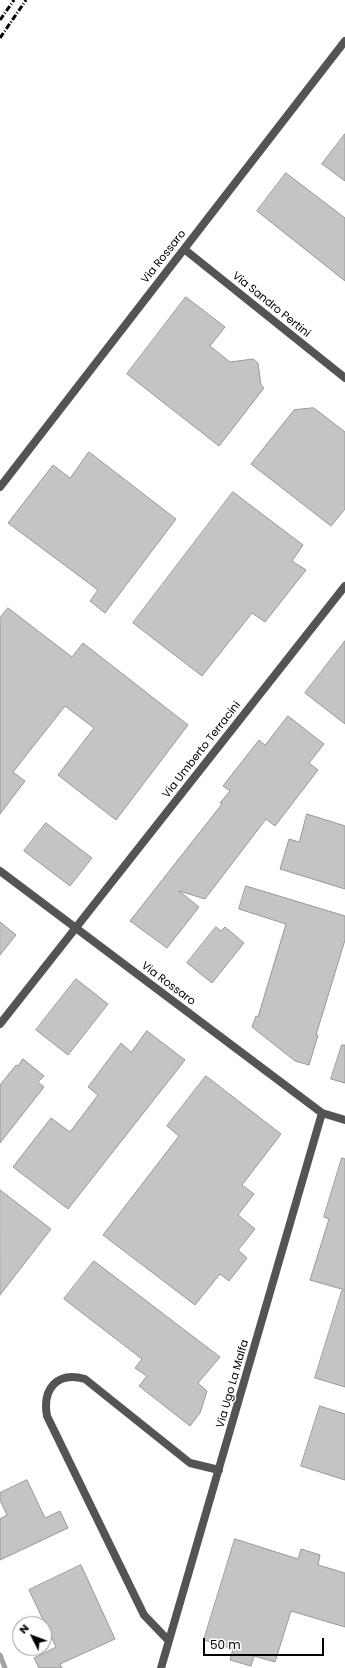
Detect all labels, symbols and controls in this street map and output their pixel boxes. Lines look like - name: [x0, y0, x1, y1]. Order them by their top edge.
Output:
- street label: Via Rossaro: [139, 228, 189, 286]
- street label: Via Sandro Pertini: [229, 269, 313, 341]
- street label: Via Umberto Terracini: [160, 699, 244, 801]
- street label: Via Rossaro: [138, 959, 198, 1009]
- street label: Via Ugo La Malfa: [214, 1338, 252, 1430]
- north arrow: [12, 1616, 52, 1656]
- text: N: [15, 1620, 33, 1637]
- scale bar: [205, 1630, 326, 1656]
- text: 50 m: [210, 1636, 241, 1653]

